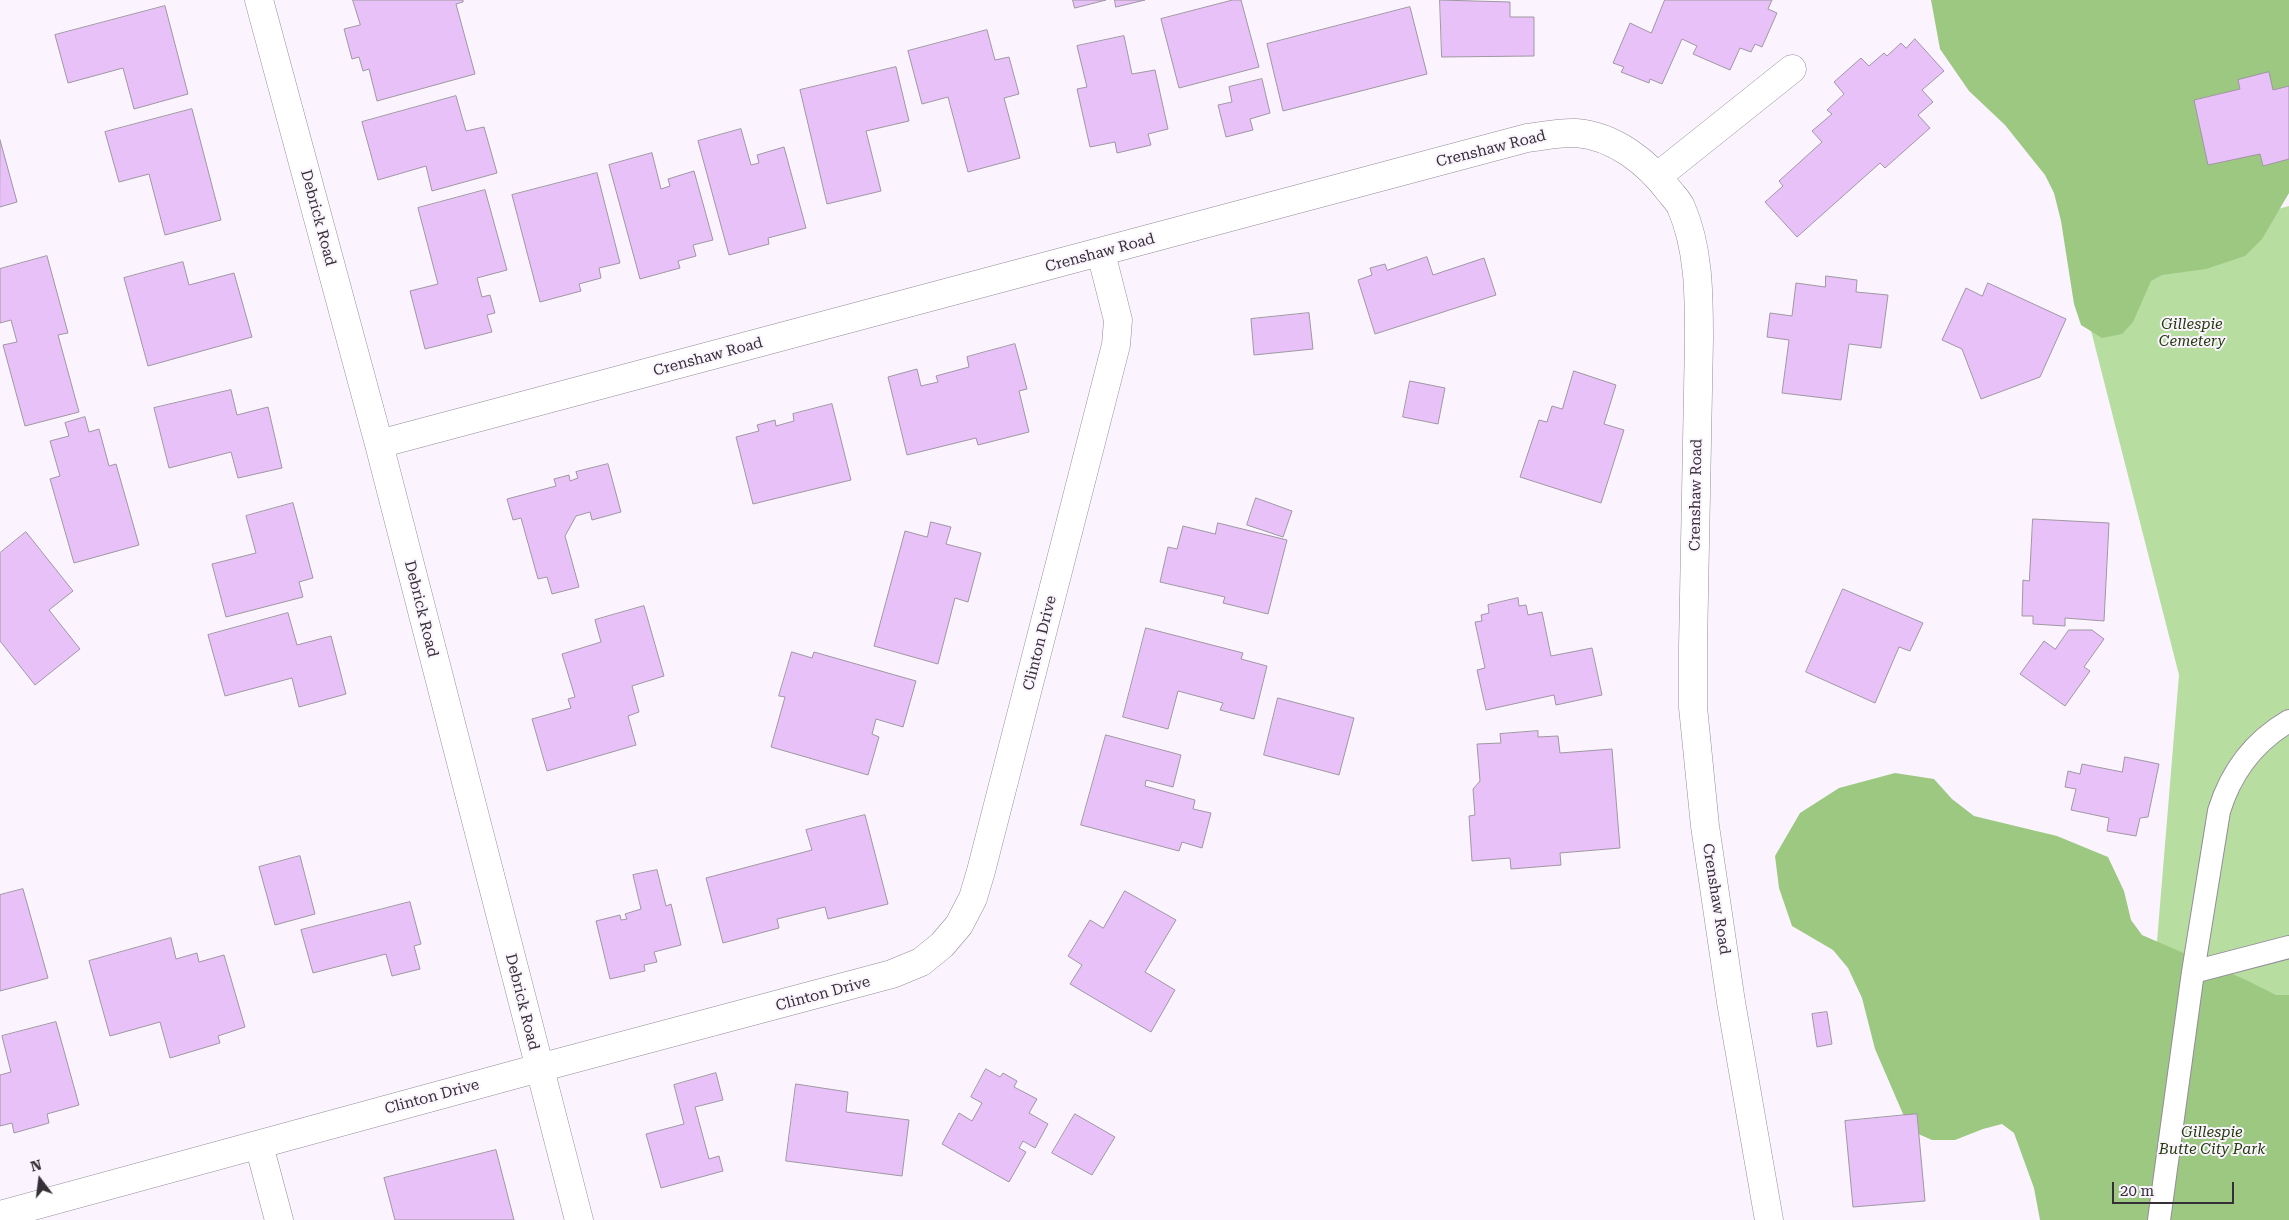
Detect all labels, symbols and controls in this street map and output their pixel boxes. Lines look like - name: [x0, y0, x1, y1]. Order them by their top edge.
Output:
- street label: Crenshaw Road: [1434, 127, 1548, 171]
- street label: Debrick Road: [297, 168, 339, 268]
- street label: Crenshaw Road: [1043, 230, 1157, 276]
- park label: Gillespie Cemetery: [2159, 316, 2225, 351]
- street label: Crenshaw Road: [651, 334, 765, 380]
- street label: Crenshaw Road: [1686, 439, 1706, 551]
- street label: Debrick Road: [400, 559, 442, 659]
- street label: Clinton Drive: [1020, 594, 1060, 692]
- street label: Crenshaw Road: [1698, 842, 1734, 956]
- street label: Debrick Road: [501, 952, 543, 1052]
- street label: Clinton Drive: [774, 973, 872, 1015]
- street label: Clinton Drive: [383, 1076, 481, 1118]
- park label: Gillespie Butte City Park: [2159, 1124, 2265, 1159]
- north arrow: [15, 1155, 65, 1205]
- text: N: [29, 1156, 43, 1175]
- scale bar: [2114, 1172, 2236, 1204]
- text: 20 m: [2120, 1182, 2154, 1200]

